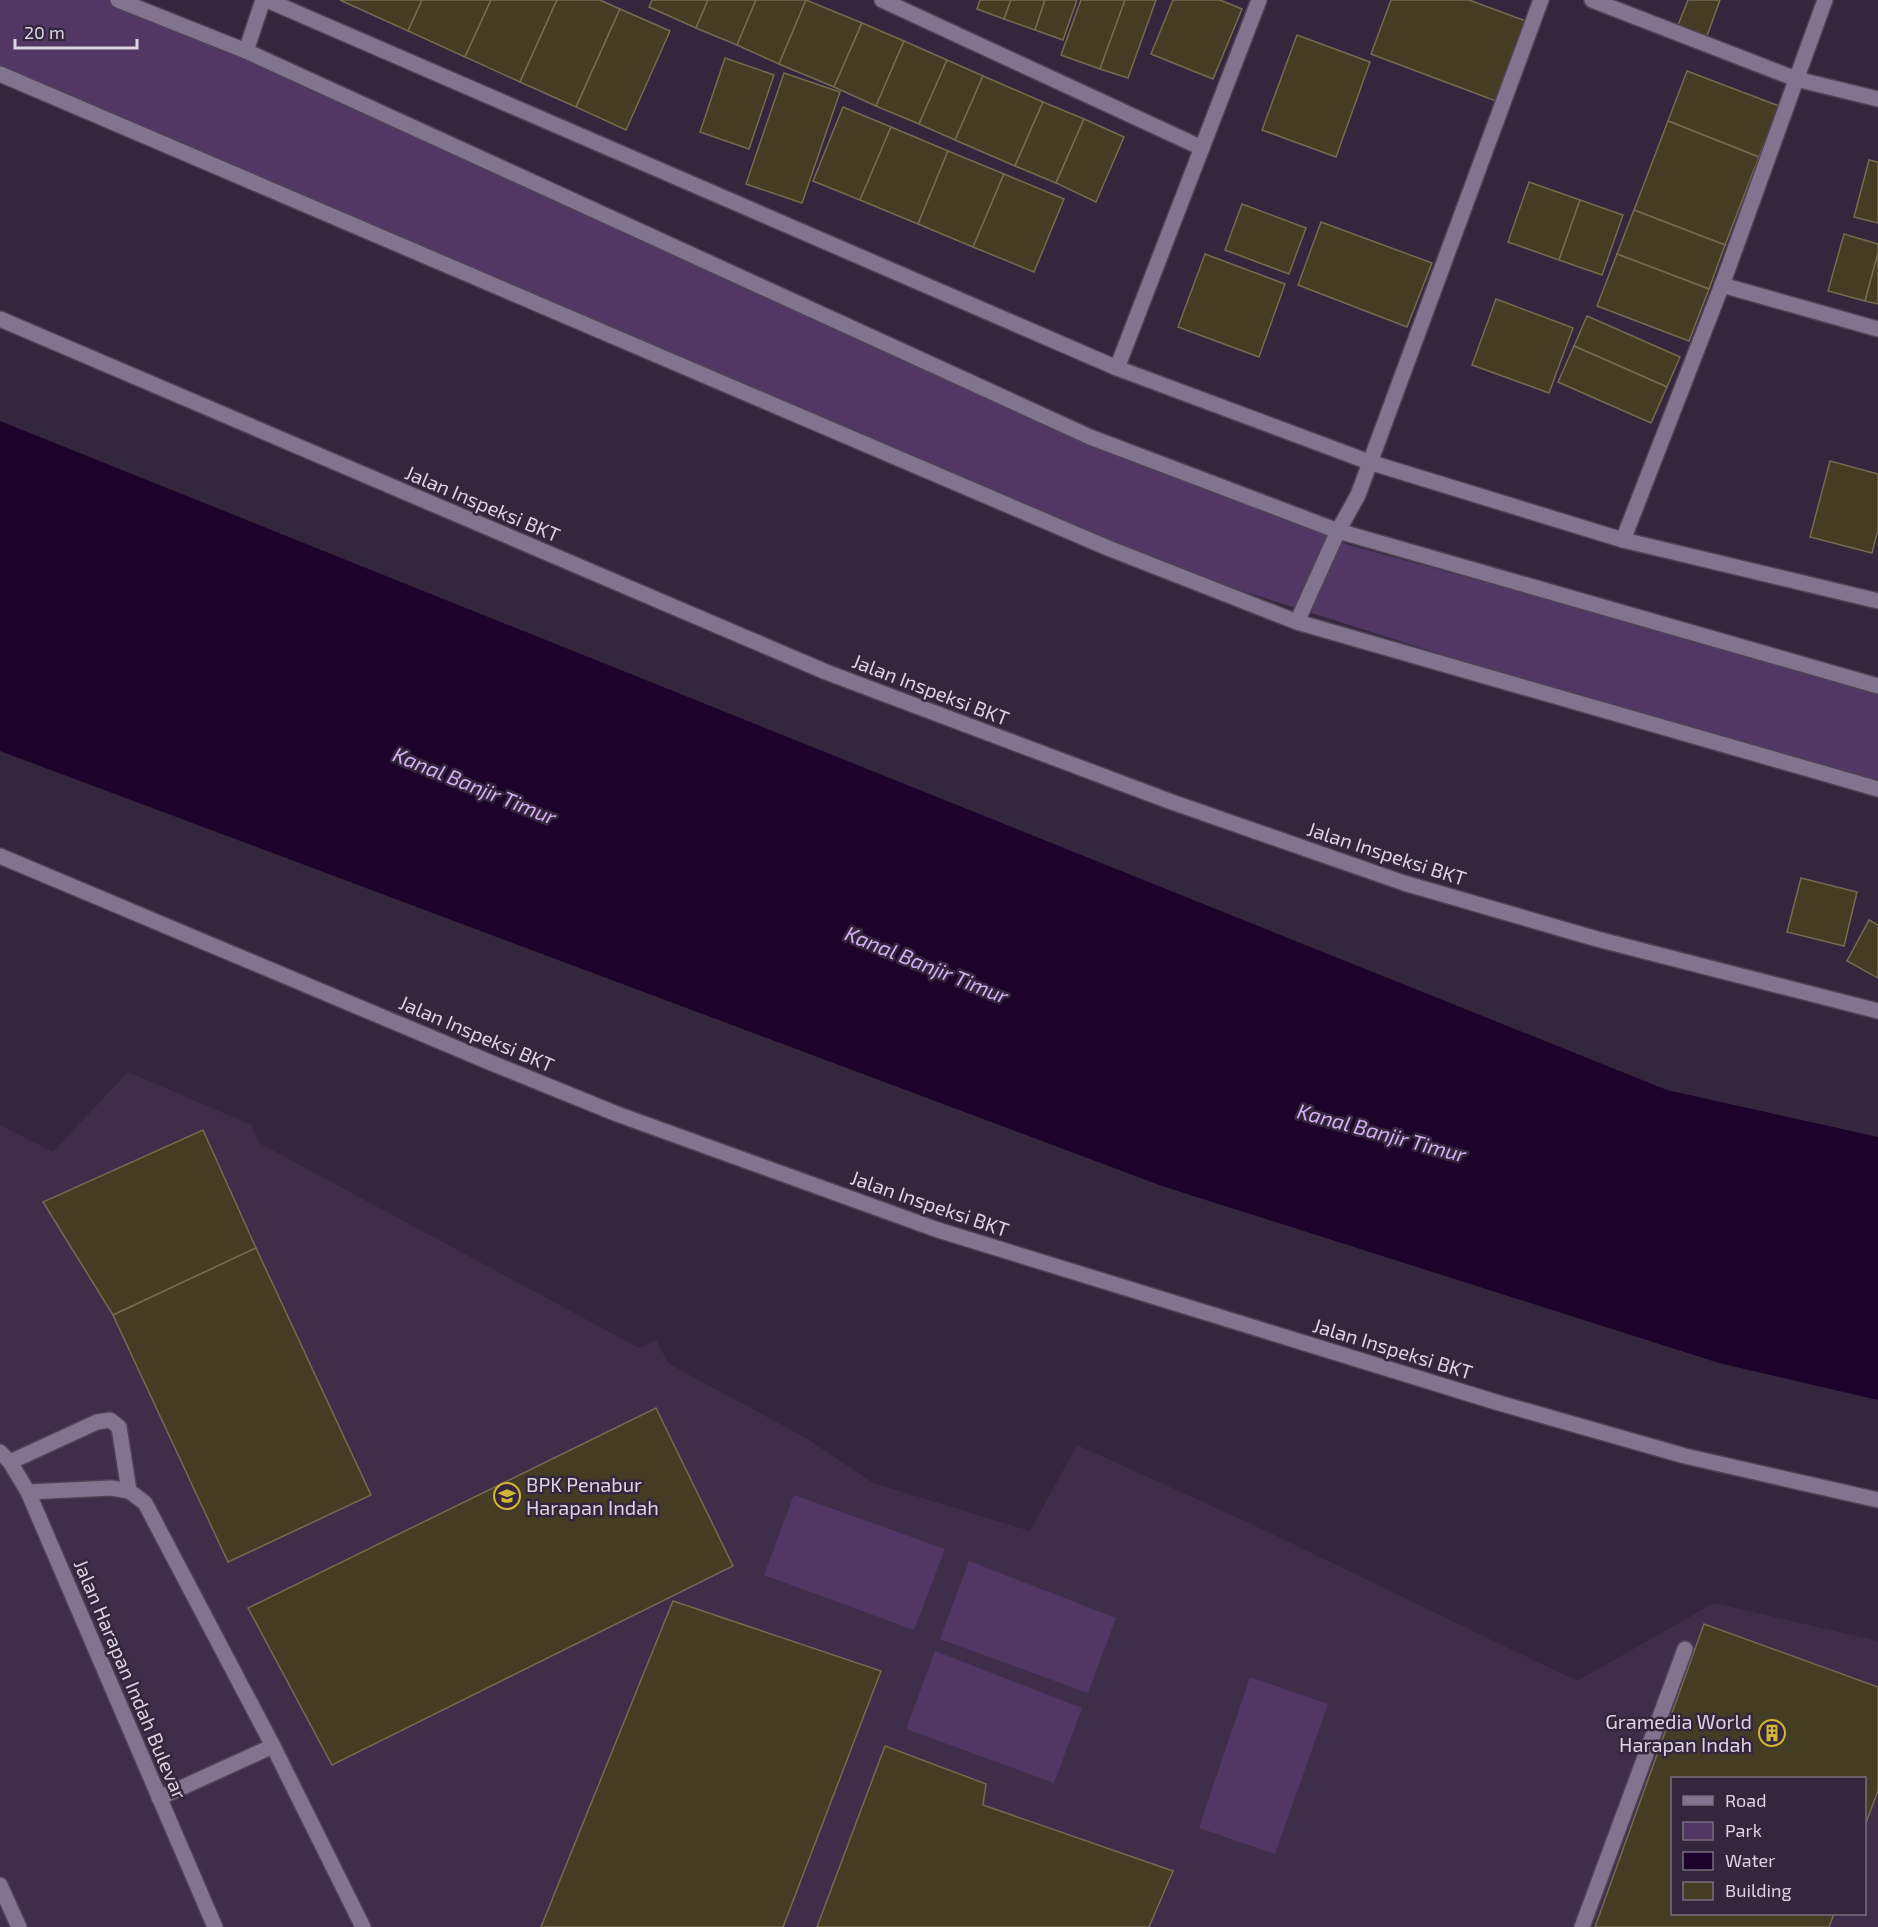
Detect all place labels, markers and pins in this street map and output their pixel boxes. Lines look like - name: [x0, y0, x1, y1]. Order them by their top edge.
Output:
- place label: BPK Penabur Harapan Indah: [526, 1472, 659, 1519]
- school or university icon: BPK Penabur Harapan Indah: [492, 1481, 522, 1511]
- place label: Gramedia World Harapan Indah: [1605, 1709, 1752, 1756]
- building icon: Gramedia World Harapan Indah: [1757, 1718, 1787, 1748]

